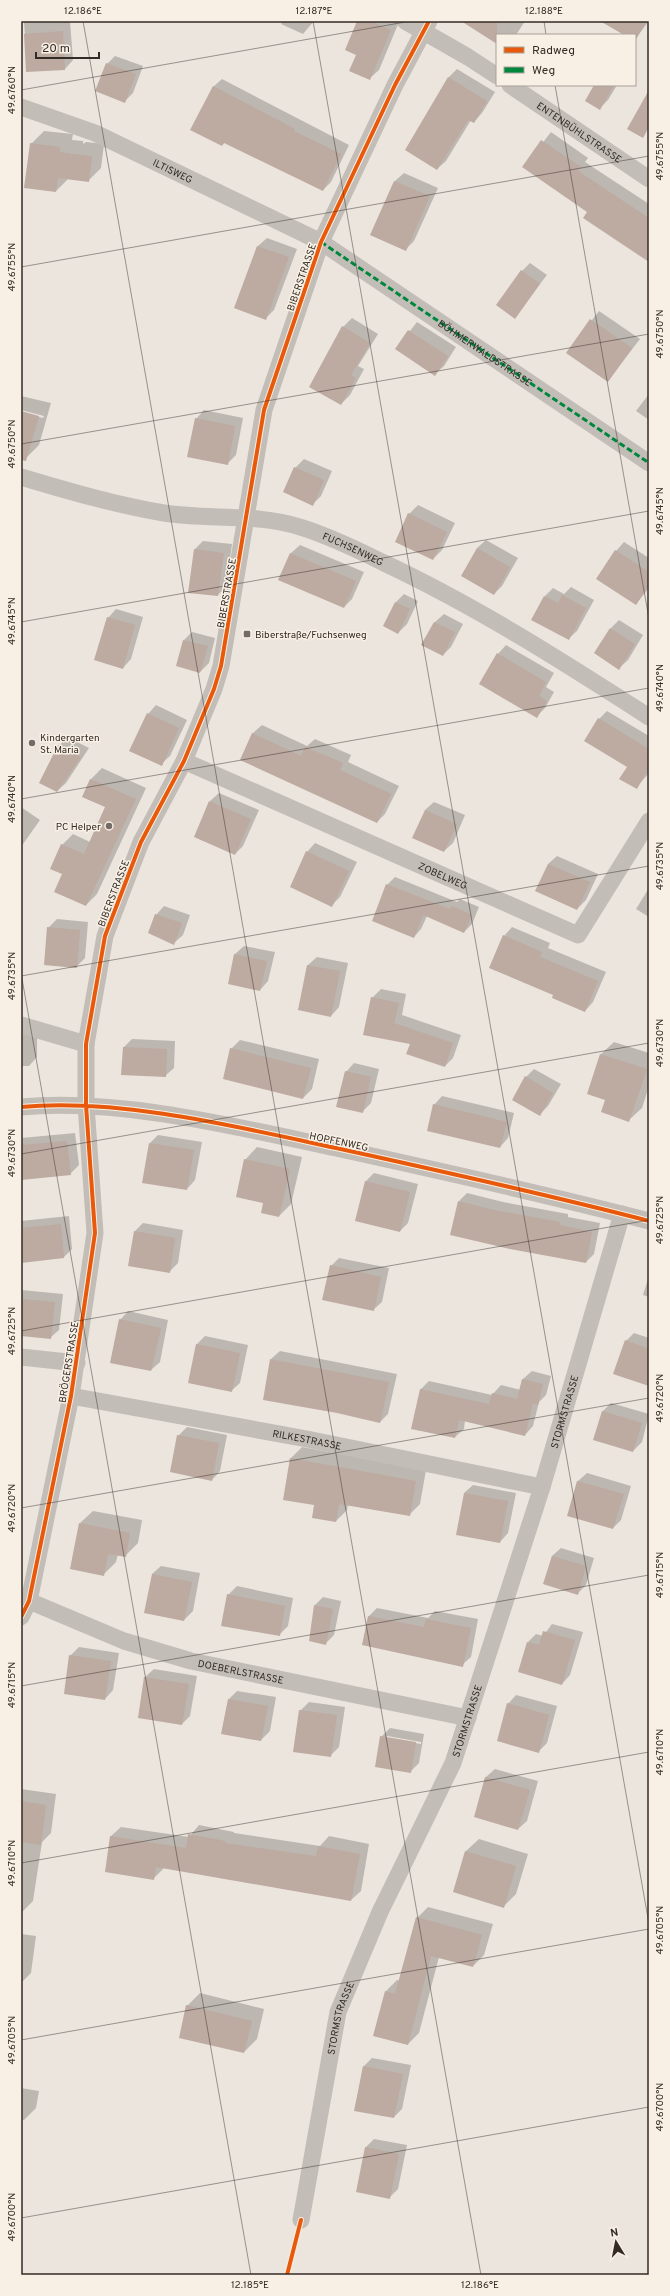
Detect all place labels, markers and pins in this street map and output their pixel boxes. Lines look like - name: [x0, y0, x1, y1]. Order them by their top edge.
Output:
- marker: Biberstraße/Fuchsenweg: [242, 629, 252, 639]
- place label: Biberstraße/Fuchsenweg: [255, 629, 367, 642]
- place label: Kindergarten St. Maria: [40, 732, 100, 757]
- marker: Kindergarten St. Maria: [27, 738, 37, 748]
- place label: PC Helper: [56, 821, 101, 834]
- marker: PC Helper: [104, 821, 114, 831]

